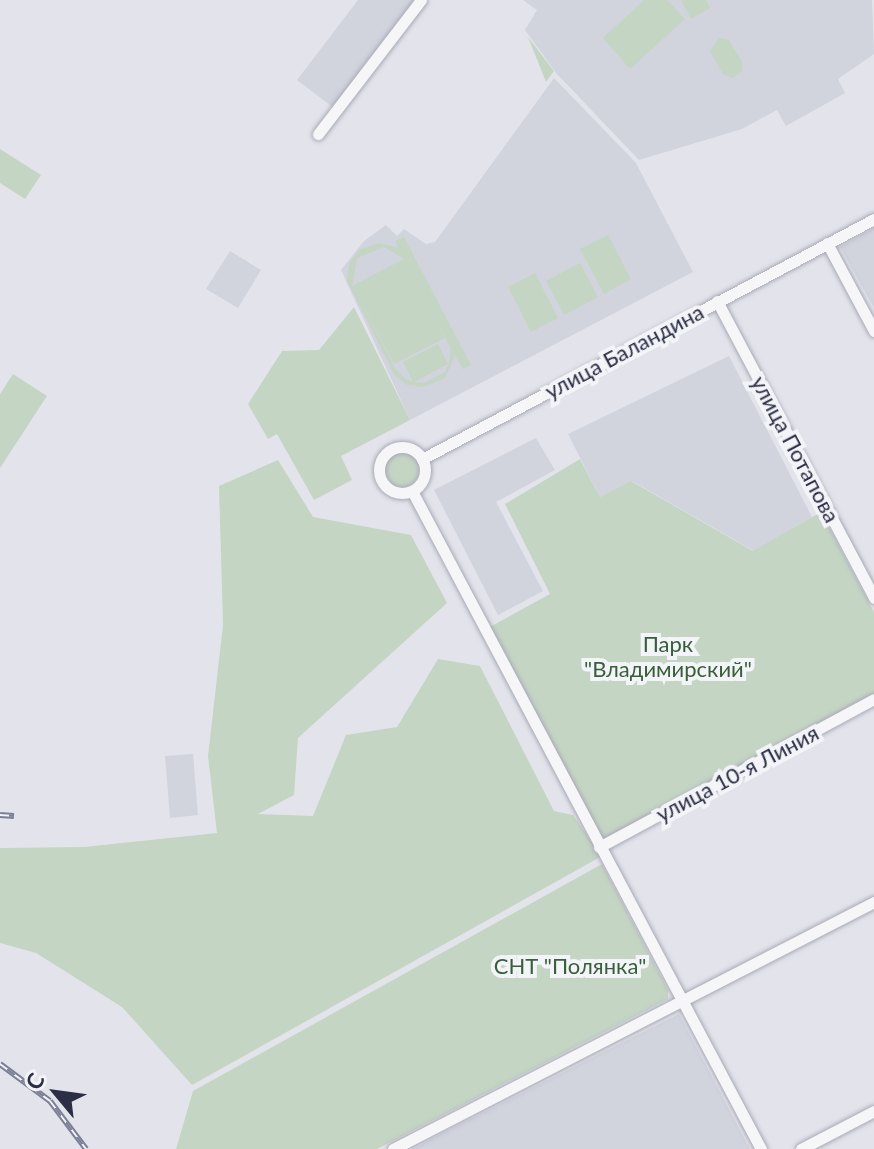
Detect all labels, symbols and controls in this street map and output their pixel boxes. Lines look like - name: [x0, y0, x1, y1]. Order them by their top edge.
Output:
- street label: улица Баландина: [540, 298, 708, 404]
- street label: улица Потапова: [746, 371, 846, 527]
- park label: Парк "Владимирский": [584, 630, 752, 682]
- street label: улица 10-я Линия: [651, 719, 823, 827]
- park label: СНТ "Полянка": [494, 953, 646, 979]
- north arrow: [16, 1053, 96, 1133]
- text: С: [19, 1068, 50, 1094]

